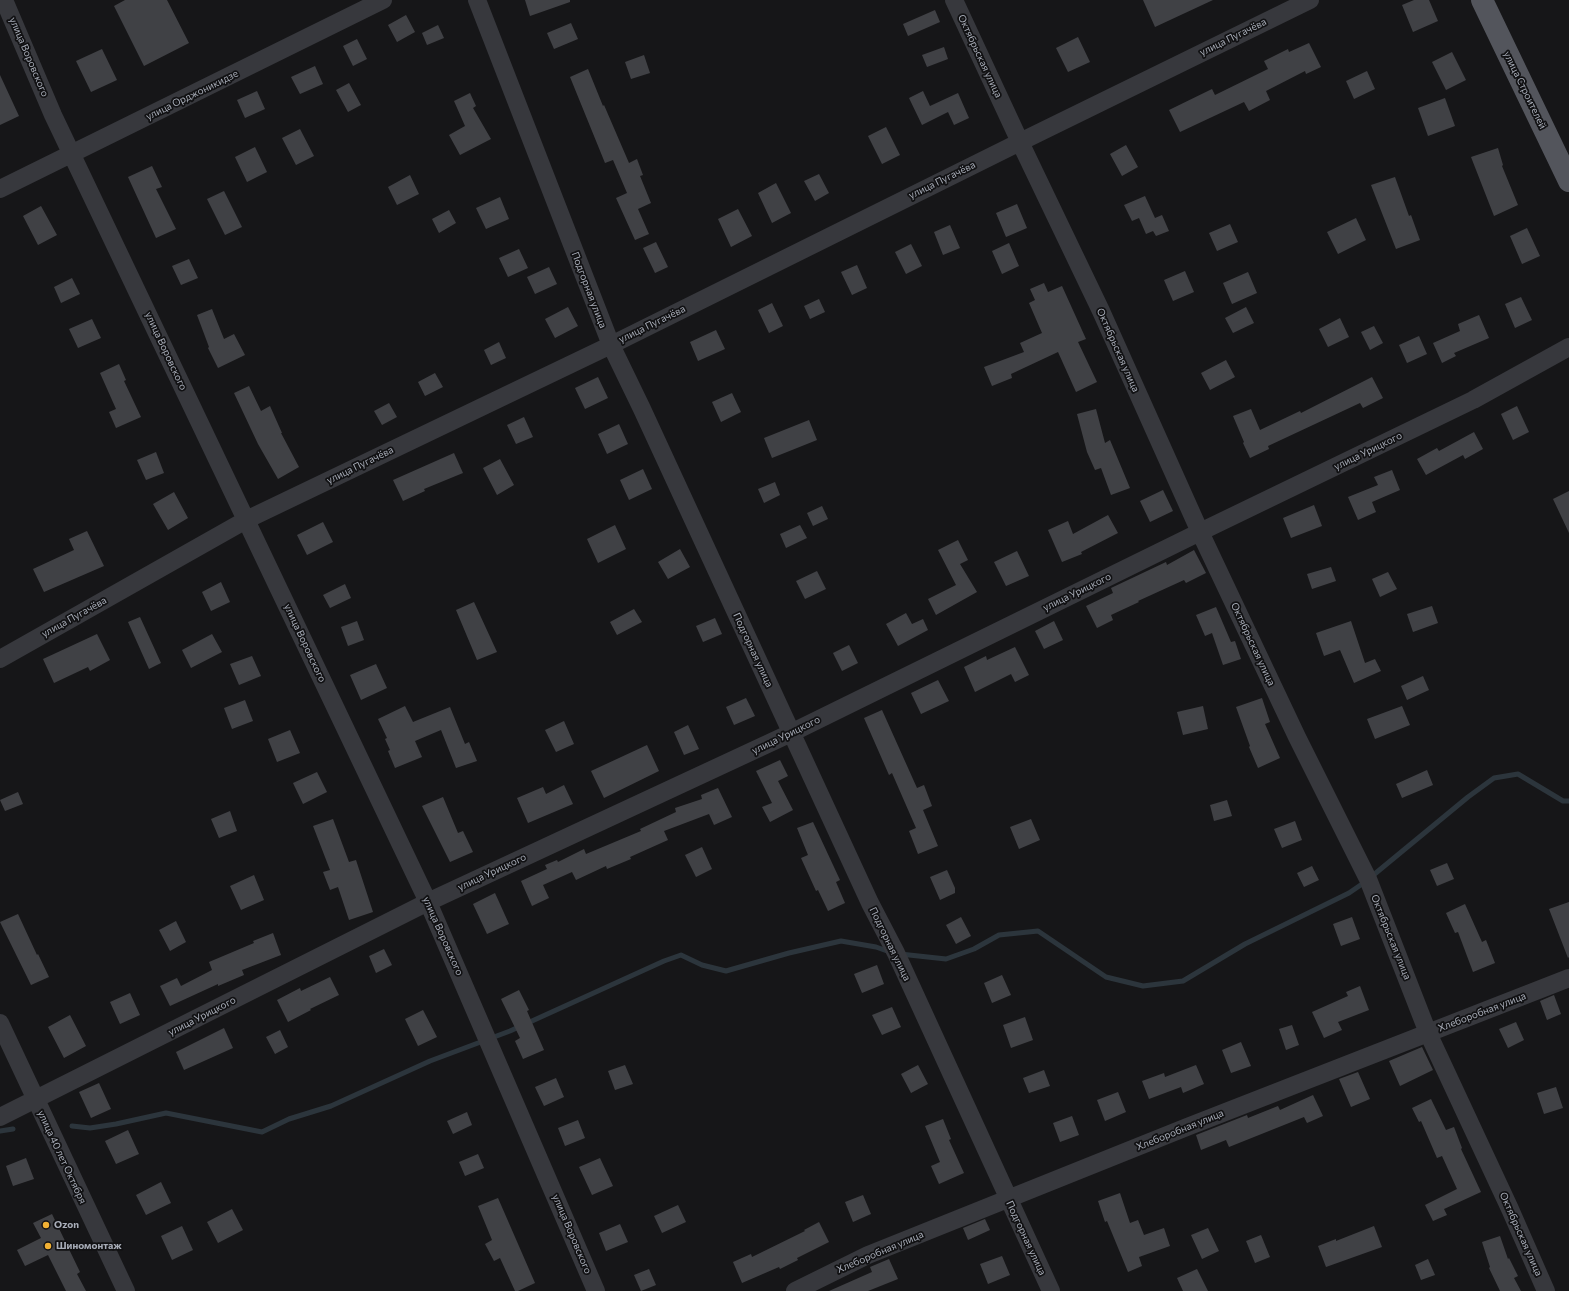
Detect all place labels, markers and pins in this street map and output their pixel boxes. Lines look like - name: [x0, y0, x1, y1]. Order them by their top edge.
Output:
- place label: Ozon: [54, 1219, 79, 1231]
- marker: Ozon: [41, 1220, 51, 1230]
- place label: Шиномонтаж: [56, 1240, 122, 1252]
- marker: Шиномонтаж: [43, 1241, 53, 1251]

